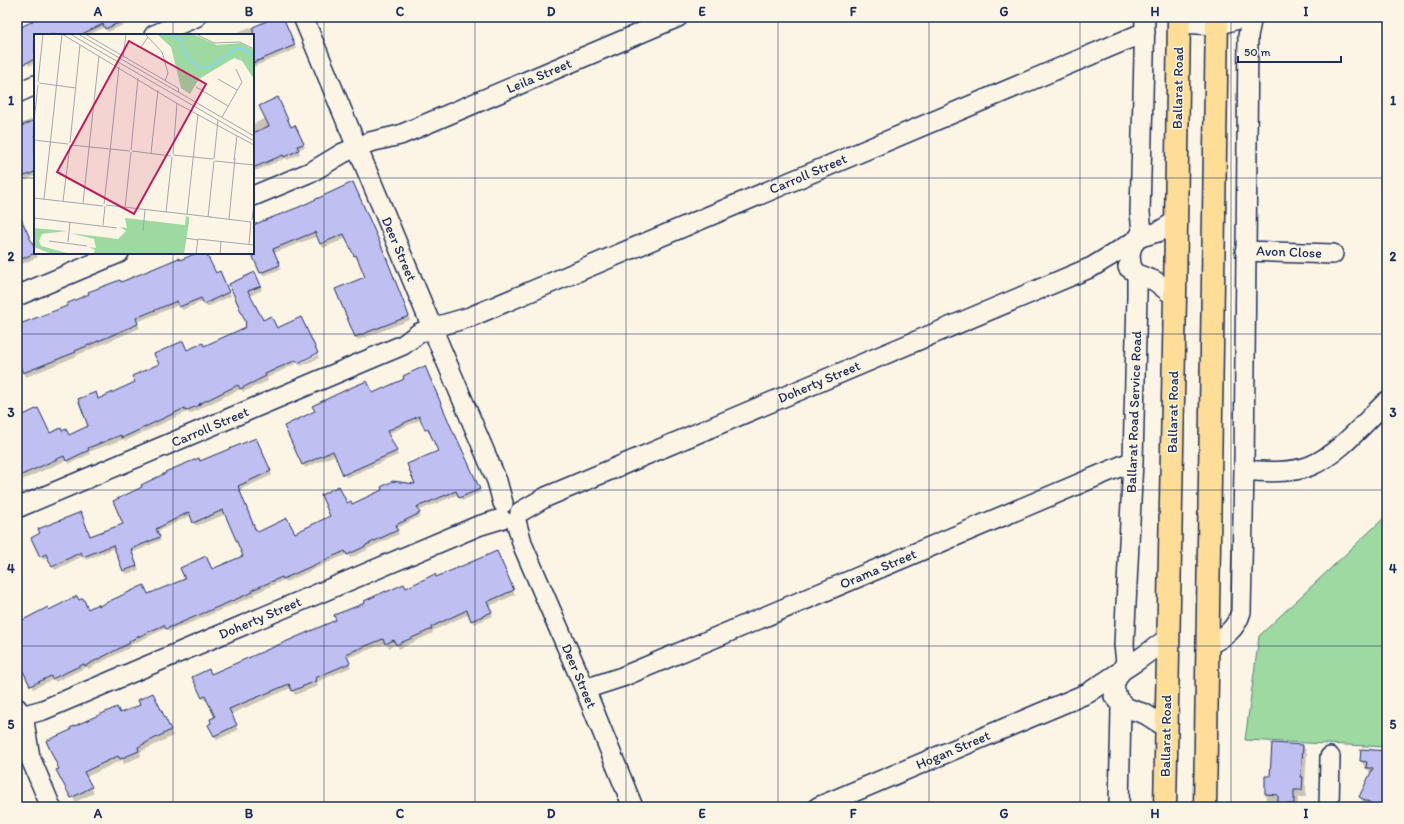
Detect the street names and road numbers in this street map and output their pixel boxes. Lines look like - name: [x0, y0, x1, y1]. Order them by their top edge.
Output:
- street label: Ballarat Road: [1169, 46, 1187, 129]
- street label: Leila Street: [504, 55, 574, 97]
- street label: Carroll Street: [767, 150, 849, 198]
- street label: Deer Street: [378, 214, 420, 284]
- street label: Avon Close: [1256, 242, 1322, 262]
- street label: Ballarat Road Service Road: [1123, 330, 1145, 493]
- street label: Doherty Street: [775, 357, 863, 407]
- street label: Ballarat Road: [1164, 370, 1182, 453]
- street label: Carroll Street: [169, 403, 251, 451]
- street label: Orama Street: [837, 545, 919, 593]
- street label: Doherty Street: [216, 593, 304, 643]
- street label: Deer Street: [558, 641, 600, 711]
- street label: Ballarat Road: [1157, 694, 1175, 777]
- street label: Hogan Street: [913, 727, 993, 773]

